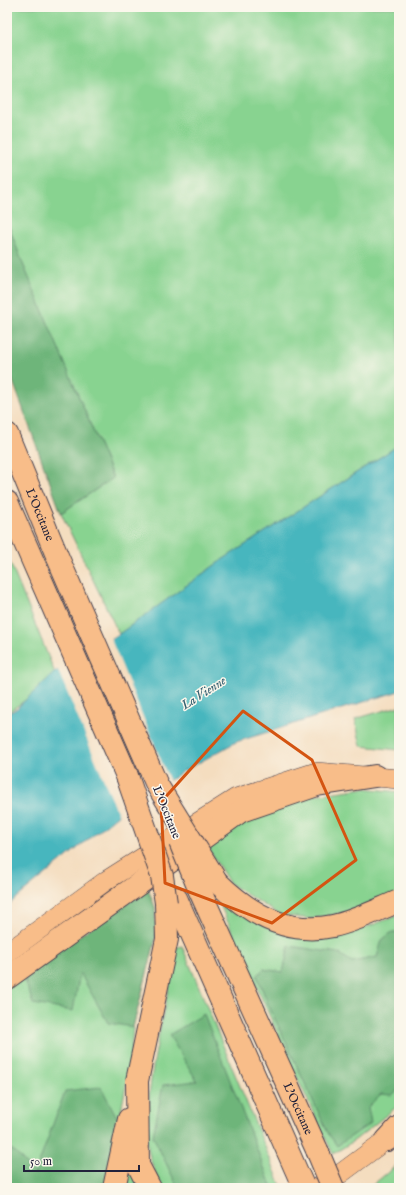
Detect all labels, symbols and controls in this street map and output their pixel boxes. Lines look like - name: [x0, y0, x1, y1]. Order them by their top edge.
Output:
- street label: L'Occitane: [22, 486, 57, 544]
- water label: La Vienne: [177, 672, 230, 715]
- street label: L'Occitane: [149, 784, 184, 841]
- street label: L'Occitane: [280, 1080, 316, 1138]
- scale bar: [24, 1147, 139, 1173]
- text: 50 m: [30, 1154, 52, 1169]

